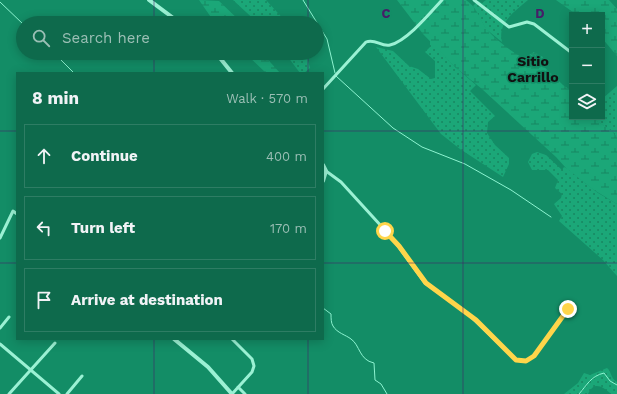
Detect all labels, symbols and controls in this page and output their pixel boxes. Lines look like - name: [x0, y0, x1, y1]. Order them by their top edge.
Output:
- text: C: [382, 6, 391, 21]
- text: D: [535, 6, 545, 21]
- map controls: [569, 12, 605, 120]
- button: +: [569, 12, 605, 48]
- search box: [16, 16, 324, 60]
- icon: search: [30, 27, 52, 49]
- text: Search here: [62, 29, 150, 47]
- button: −: [569, 48, 605, 84]
- district label: Sitio Carrillo: [507, 53, 559, 85]
- button: layers: [569, 84, 605, 120]
- text: 8 min: [32, 88, 79, 108]
- text: Walk · 570 m: [226, 91, 308, 106]
- icon: ahead: [33, 145, 55, 167]
- text: Continue: [71, 147, 138, 165]
- text: 400 m: [266, 149, 307, 164]
- icon: left: [33, 217, 55, 239]
- text: Turn left: [71, 219, 135, 237]
- text: 170 m: [270, 221, 307, 236]
- route start: [376, 222, 394, 240]
- icon: arrive: [33, 289, 55, 311]
- text: Arrive at destination: [71, 291, 223, 309]
- route end: [559, 300, 577, 318]

